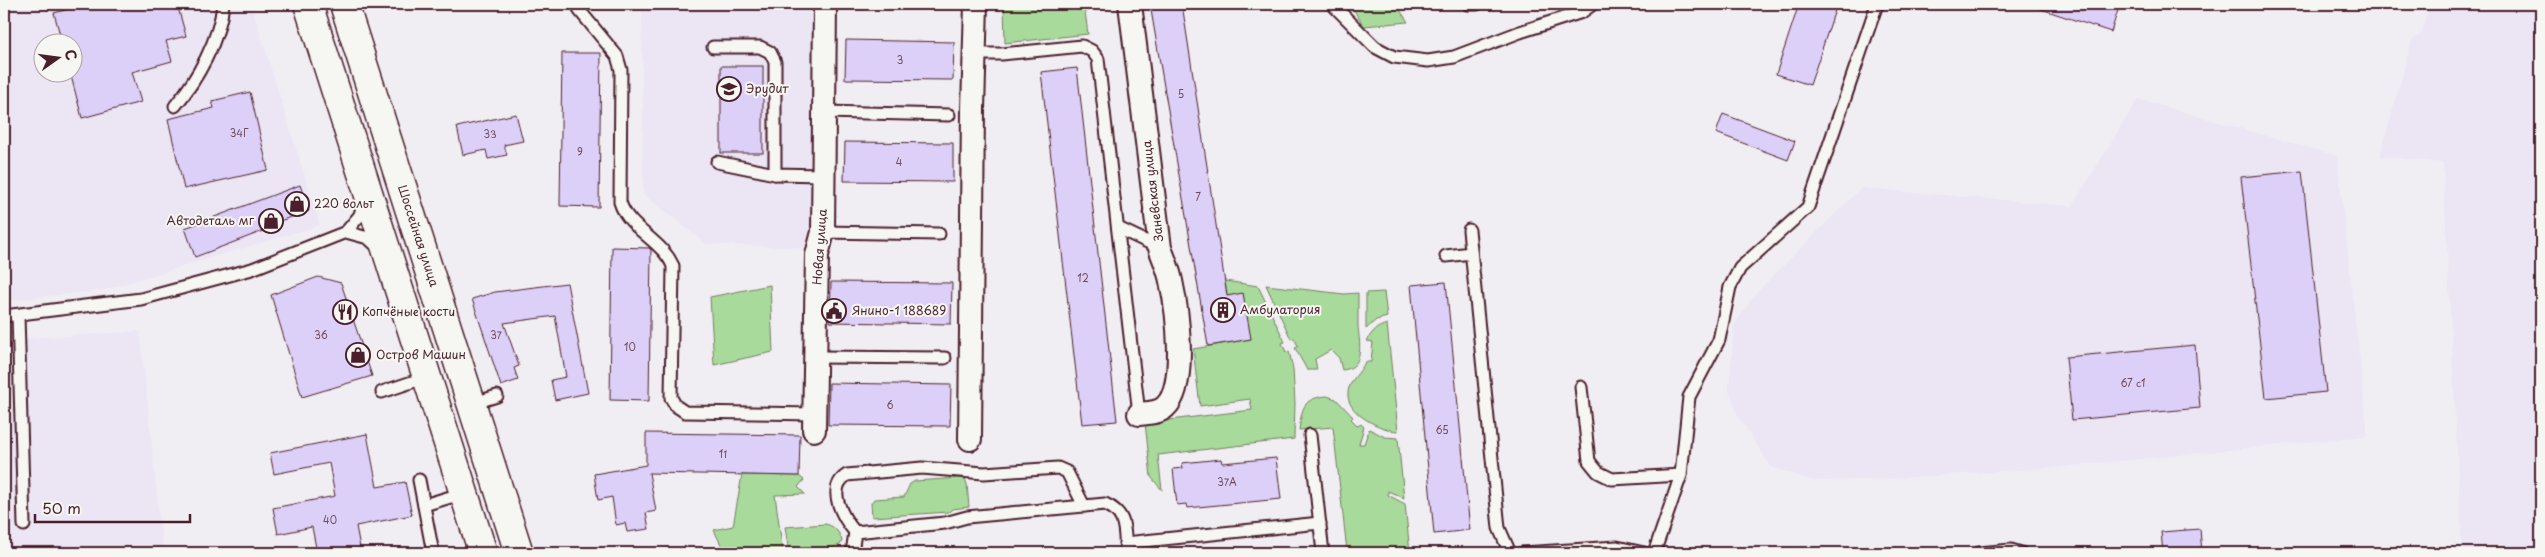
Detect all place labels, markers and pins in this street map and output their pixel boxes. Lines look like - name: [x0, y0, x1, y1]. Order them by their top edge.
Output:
- school or university icon: Эрудит: [716, 76, 742, 102]
- place label: Эрудит: [746, 79, 790, 97]
- shop icon: 220 вольт: [284, 191, 310, 217]
- place label: 220 вольт: [314, 194, 374, 212]
- shop icon: Автодеталь мг: [258, 208, 284, 234]
- place label: Автодеталь мг: [166, 211, 255, 229]
- building icon: Амбулатория: [1210, 297, 1236, 323]
- public building icon: Янино-1 188689: [821, 298, 847, 324]
- restaurant icon: Копчёные кости: [332, 299, 358, 325]
- place label: Амбулатория: [1240, 300, 1320, 318]
- place label: Янино-1 188689: [852, 301, 946, 319]
- place label: Копчёные кости: [362, 302, 455, 320]
- shop icon: Остров Машин: [345, 342, 371, 368]
- place label: Остров Машин: [376, 345, 466, 363]

